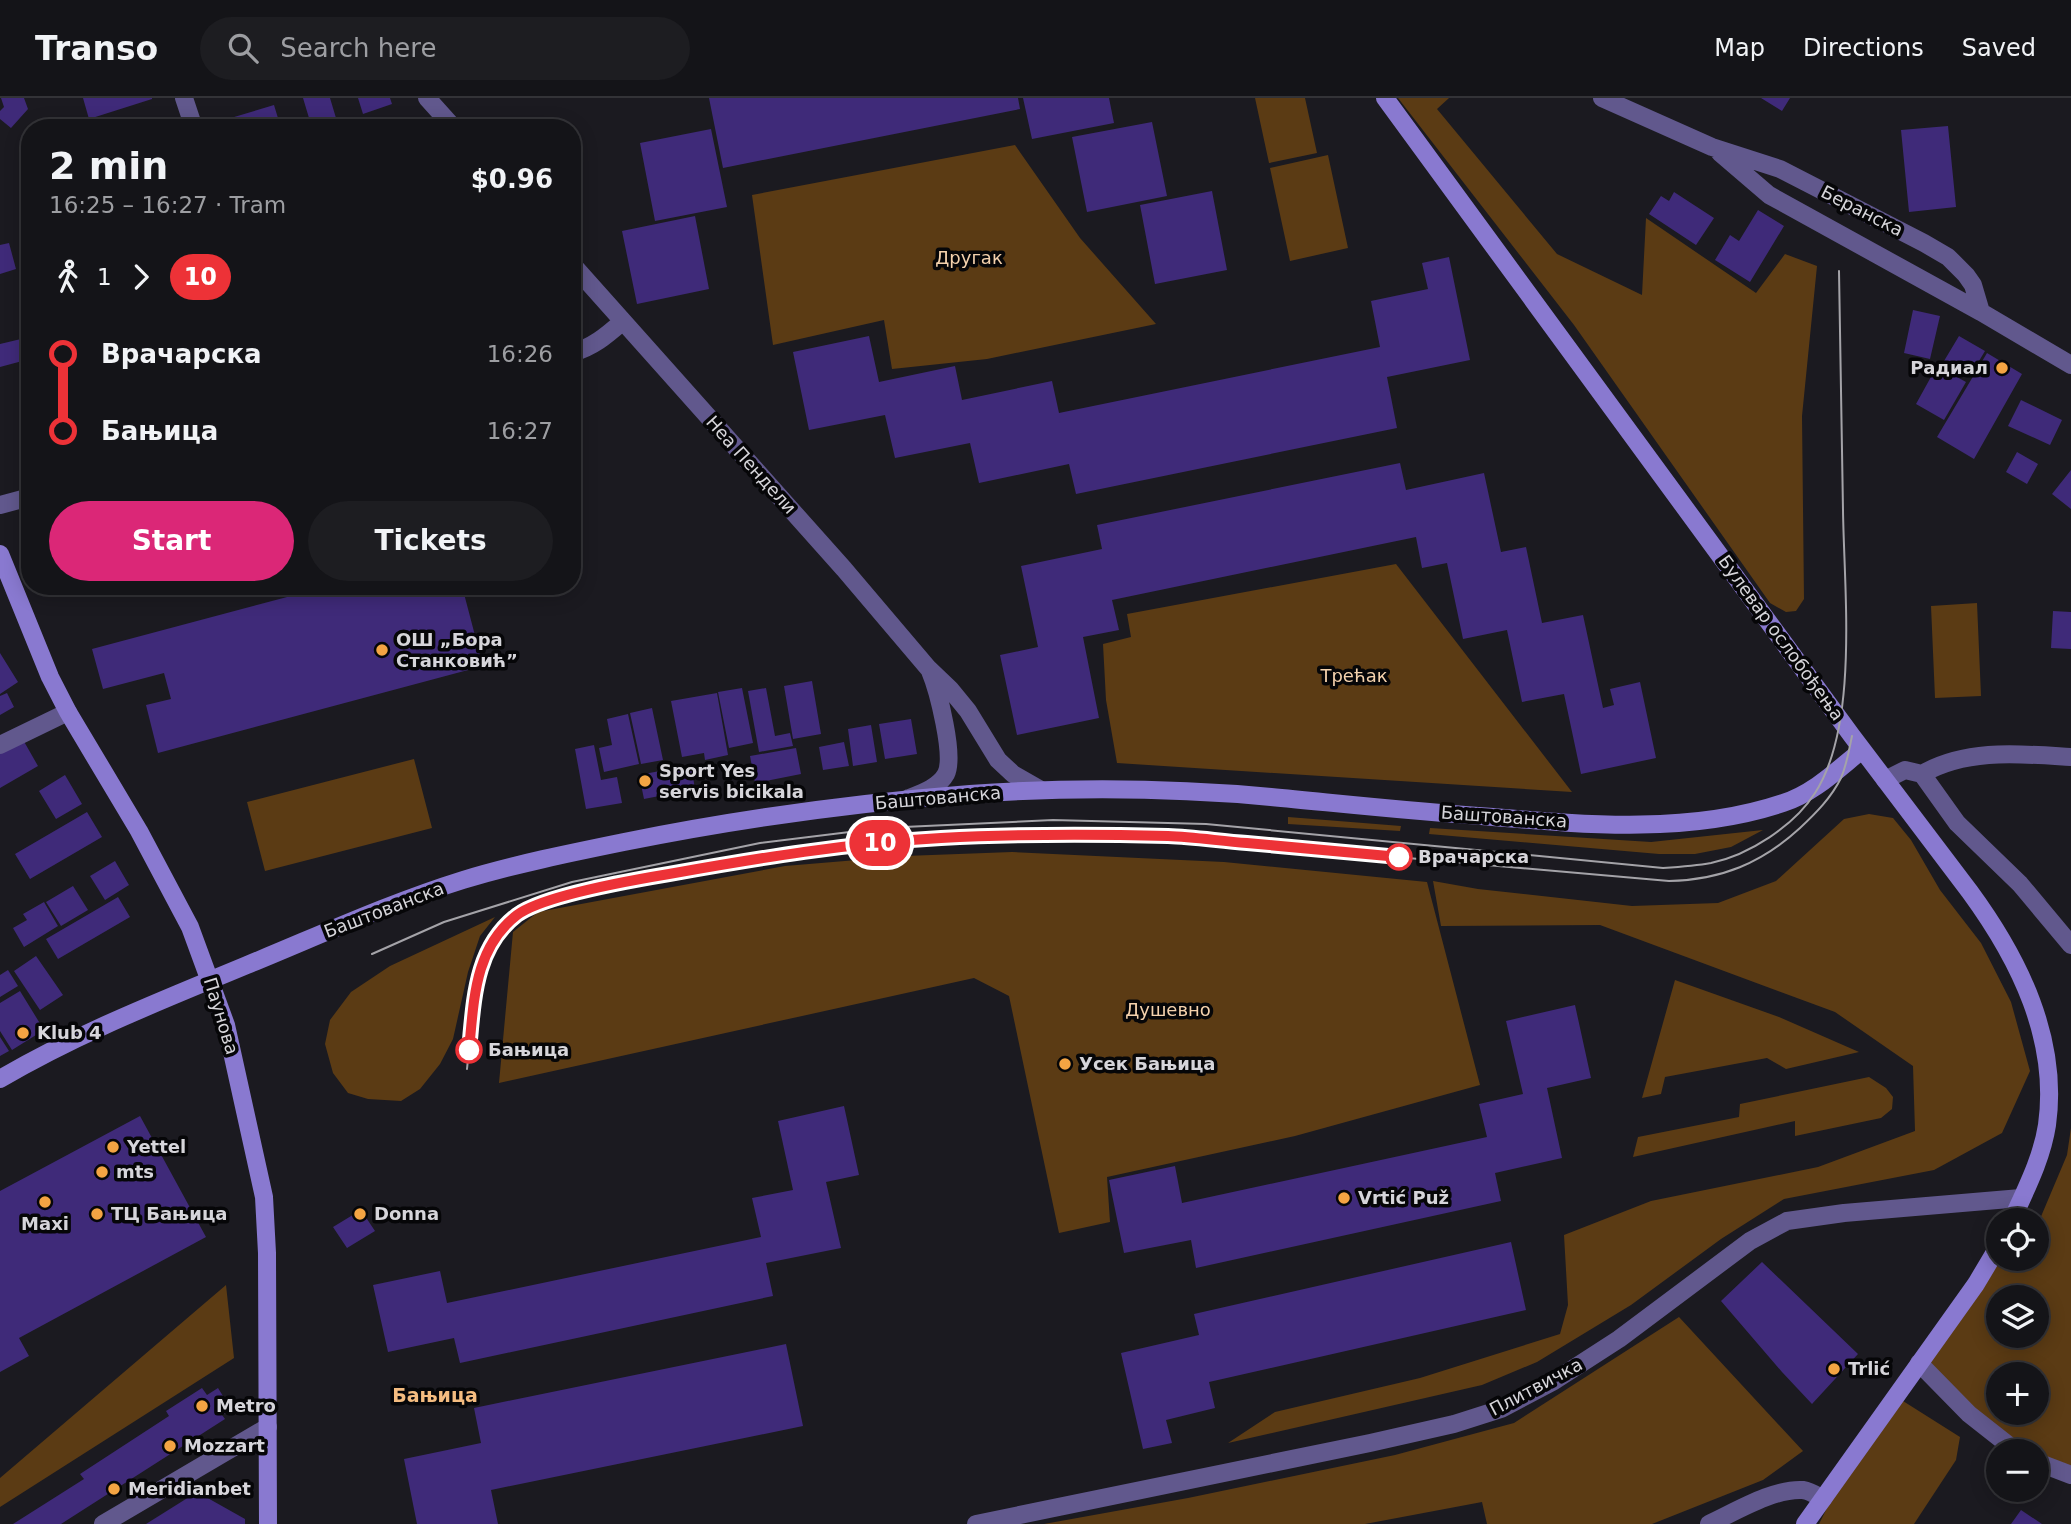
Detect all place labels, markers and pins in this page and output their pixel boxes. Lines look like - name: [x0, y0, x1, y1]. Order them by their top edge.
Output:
- place label: Радиал: [1910, 357, 1988, 378]
- marker: Радиал: [1994, 360, 2010, 376]
- place label: ОШ „Бора Станковић”: [396, 629, 518, 671]
- marker: ОШ „Бора Станковић”: [374, 642, 390, 658]
- place label: Sport Yes servis bicikala: [659, 760, 804, 802]
- marker: Sport Yes servis bicikala: [637, 773, 653, 789]
- marker: Врачарска: [1386, 844, 1412, 870]
- place label: Врачарска: [1418, 846, 1529, 867]
- place label: Klub 4: [37, 1022, 102, 1043]
- marker: Klub 4: [15, 1025, 31, 1041]
- marker: Бањица: [456, 1037, 482, 1063]
- place label: Бањица: [488, 1039, 569, 1060]
- place label: Усек Бањица: [1079, 1053, 1215, 1074]
- marker: Усек Бањица: [1057, 1056, 1073, 1072]
- place label: Yettel: [126, 1136, 186, 1157]
- marker: Yettel: [105, 1139, 121, 1155]
- place label: mts: [116, 1161, 154, 1182]
- marker: mts: [94, 1164, 110, 1180]
- place label: Vrtić Puž: [1358, 1187, 1449, 1208]
- marker: Vrtić Puž: [1336, 1190, 1352, 1206]
- marker: Maxi: [37, 1194, 53, 1210]
- place label: ТЦ Бањица: [111, 1203, 227, 1224]
- place label: Donna: [374, 1203, 439, 1224]
- marker: ТЦ Бањица: [89, 1206, 105, 1222]
- marker: Donna: [352, 1206, 368, 1222]
- place label: Maxi: [21, 1213, 69, 1234]
- place label: Trlić: [1848, 1358, 1891, 1379]
- marker: Trlić: [1826, 1361, 1842, 1377]
- place label: Metro: [216, 1395, 276, 1416]
- marker: Metro: [194, 1398, 210, 1414]
- place label: Mozzart: [184, 1435, 265, 1456]
- marker: Mozzart: [162, 1438, 178, 1454]
- place label: Meridianbet: [128, 1478, 251, 1499]
- marker: Meridianbet: [106, 1481, 122, 1497]

